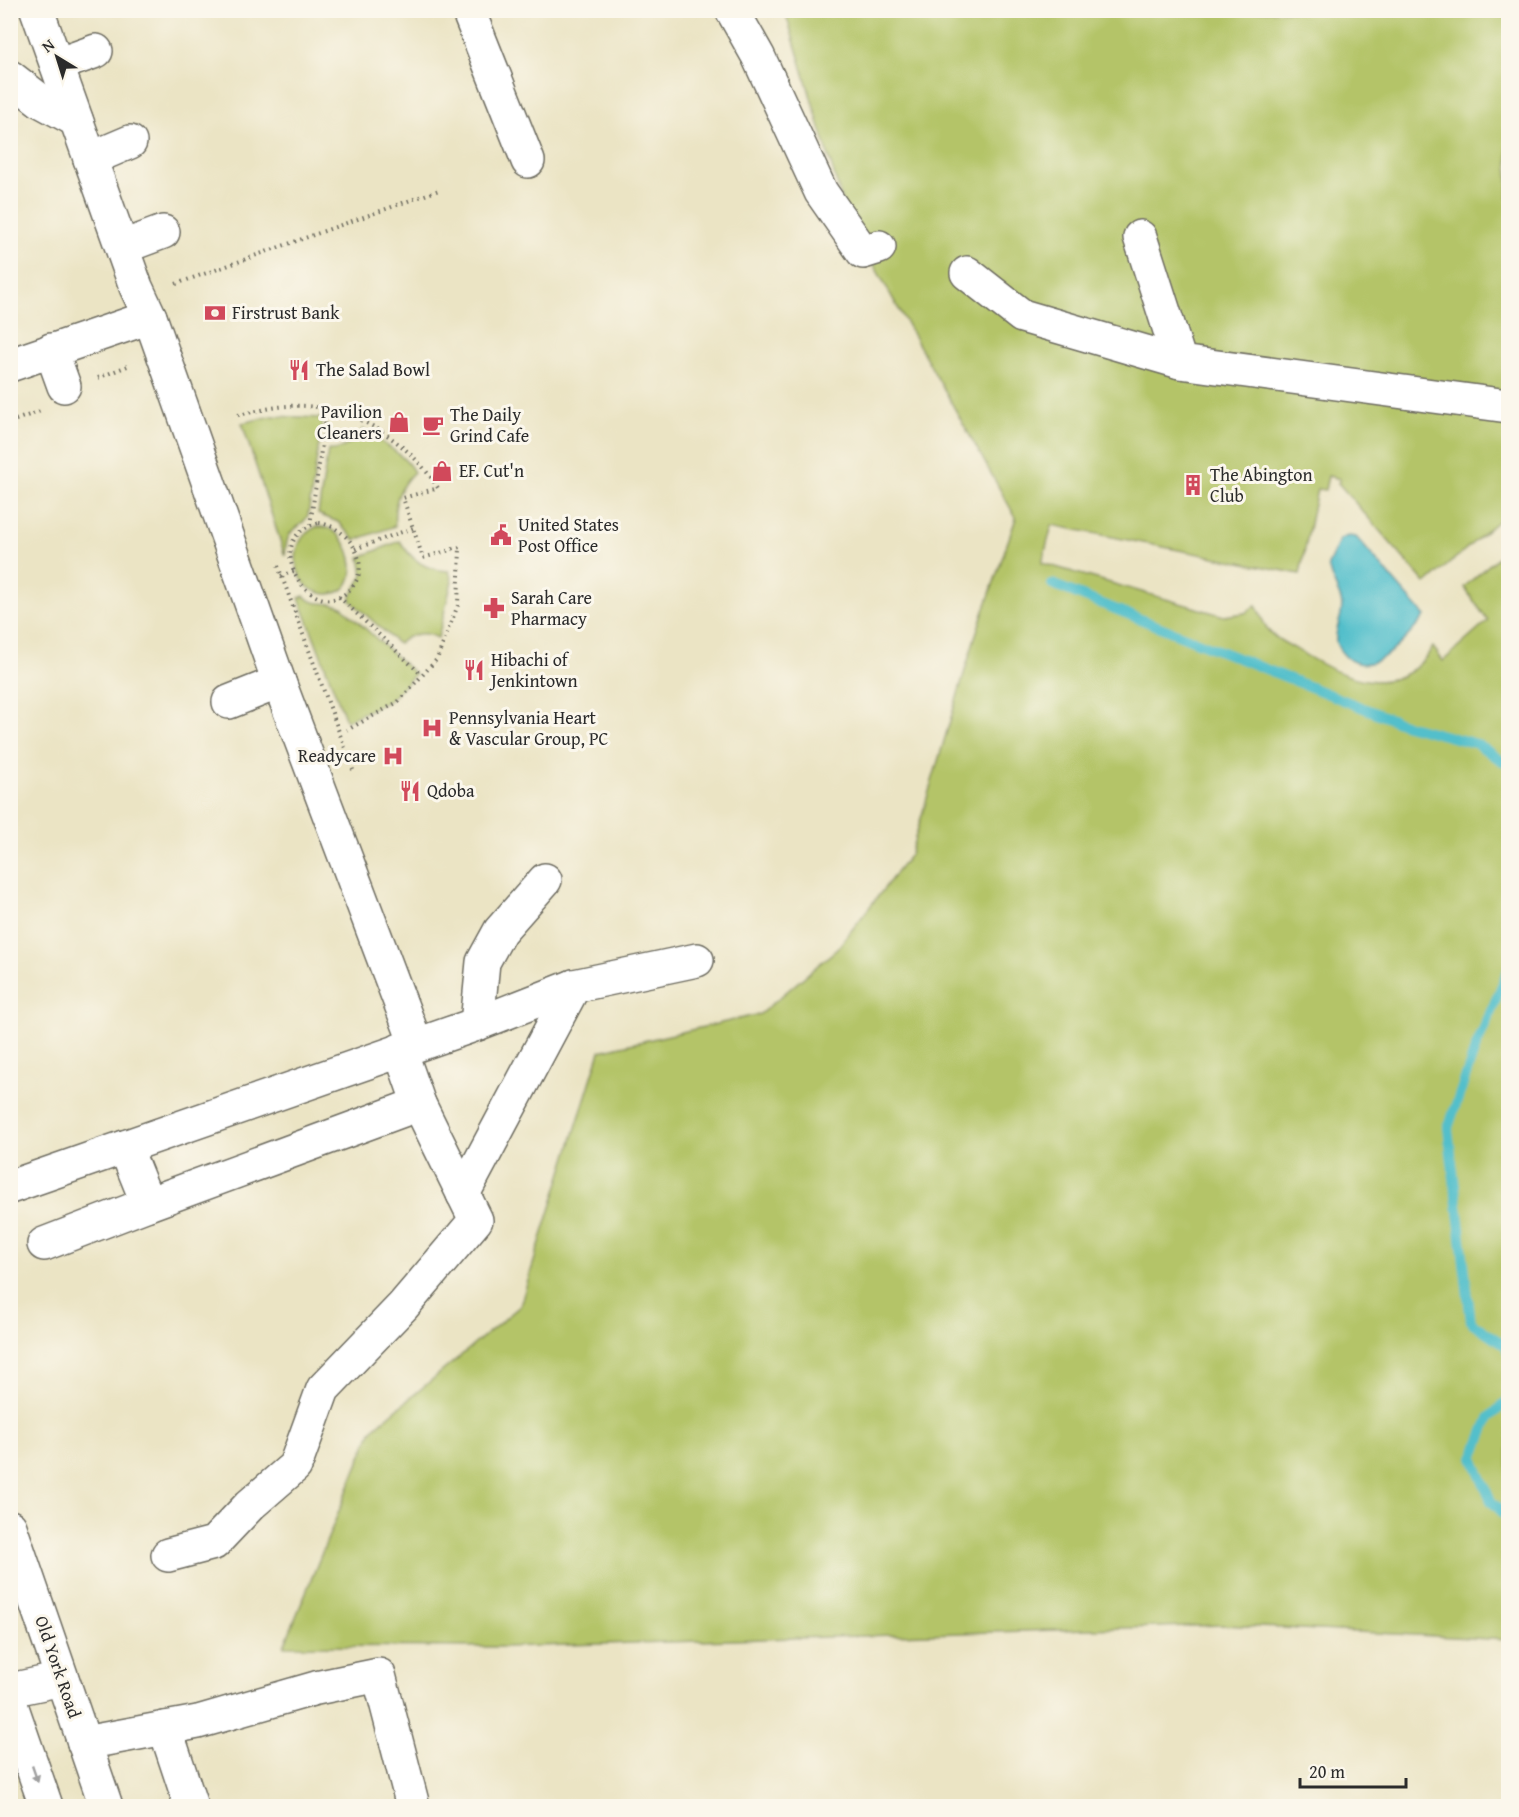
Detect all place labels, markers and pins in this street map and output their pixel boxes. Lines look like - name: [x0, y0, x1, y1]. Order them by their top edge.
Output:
- place label: Firstrust Bank: [232, 299, 340, 326]
- bank icon: Firstrust Bank: [203, 301, 227, 325]
- place label: The Salad Bowl: [316, 356, 430, 383]
- restaurant icon: The Salad Bowl: [287, 358, 311, 382]
- place label: Pavilion Cleaners: [317, 398, 382, 446]
- place label: The Daily Grind Cafe: [450, 401, 529, 449]
- shop icon: Pavilion Cleaners: [387, 410, 411, 434]
- cafe icon: The Daily Grind Cafe: [421, 413, 445, 437]
- place label: EF. Cut'n: [459, 457, 524, 484]
- shop icon: EF. Cut'n: [430, 459, 454, 483]
- place label: The Abington Club: [1210, 461, 1313, 509]
- building icon: The Abington Club: [1181, 473, 1205, 497]
- place label: United States Post Office: [518, 511, 619, 559]
- public building icon: United States Post Office: [489, 523, 513, 547]
- place label: Sarah Care Pharmacy: [511, 584, 592, 632]
- pharmacy icon: Sarah Care Pharmacy: [482, 596, 506, 620]
- place label: Hibachi of Jenkintown: [489, 646, 578, 694]
- restaurant icon: Hibachi of Jenkintown: [462, 658, 486, 682]
- place label: Pennsylvania Heart & Vascular Group, PC: [449, 704, 609, 752]
- hospital icon: Pennsylvania Heart & Vascular Group, PC: [420, 716, 444, 740]
- place label: Readycare: [298, 742, 376, 769]
- hospital icon: Readycare: [381, 744, 405, 768]
- place label: Qdoba: [427, 777, 475, 804]
- restaurant icon: Qdoba: [398, 779, 422, 803]

